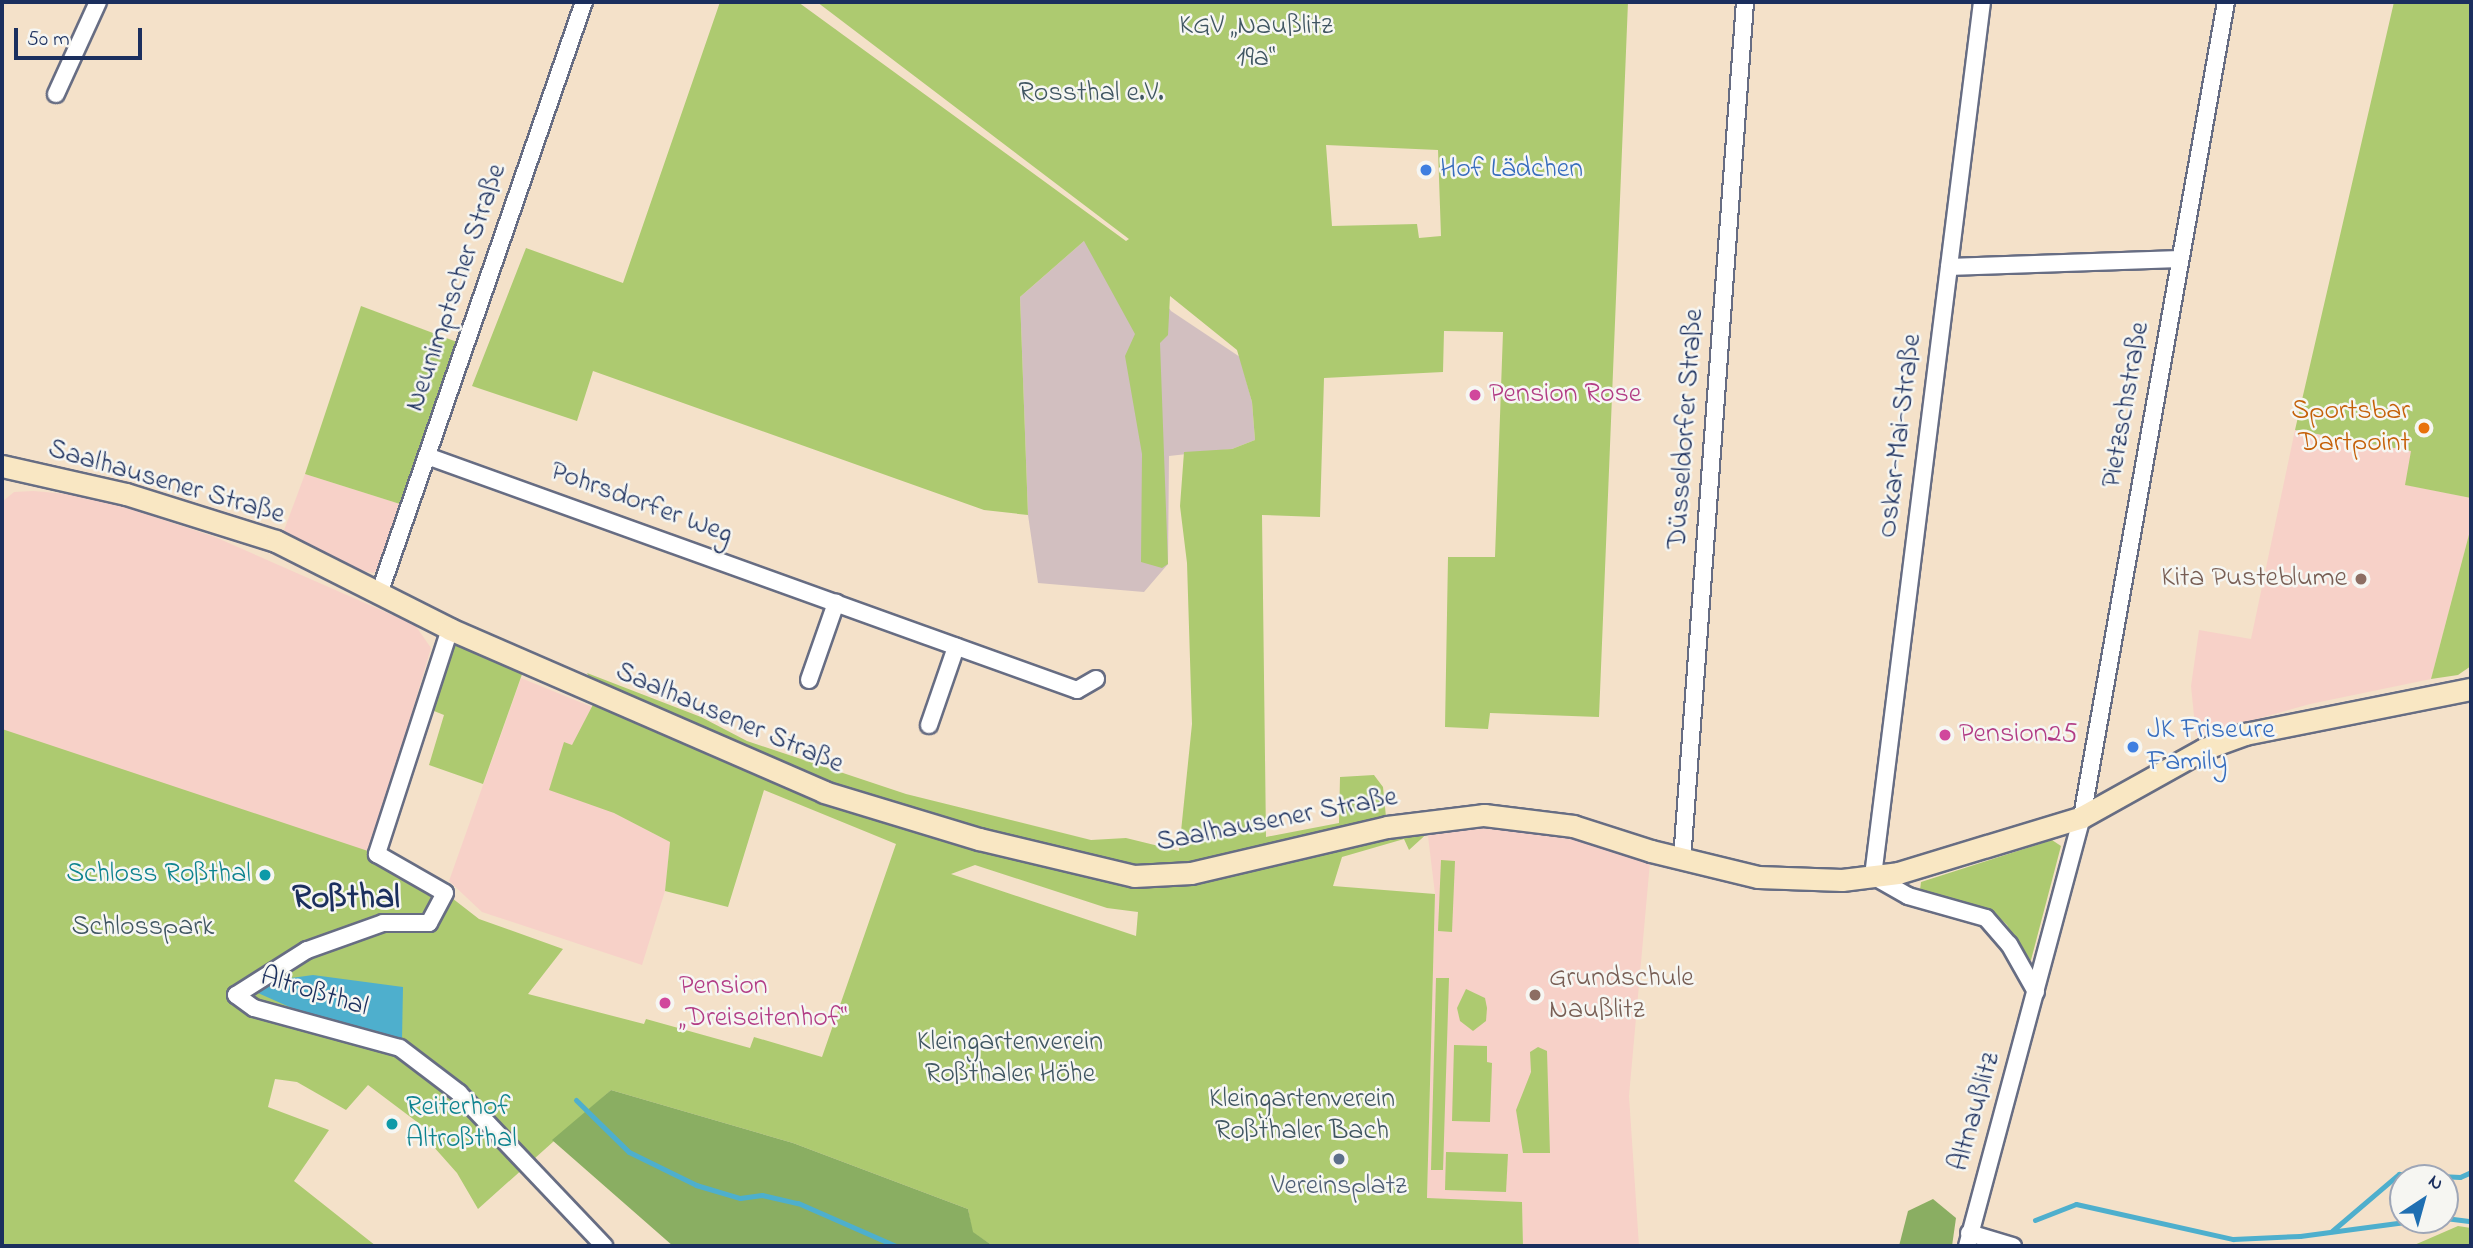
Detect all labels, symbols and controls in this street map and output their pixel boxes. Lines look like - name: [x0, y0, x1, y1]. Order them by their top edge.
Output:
- park label: KGV „Naußlitz 19a“: [1179, 10, 1333, 76]
- scale bar: [18, 14, 145, 58]
- text: 50 m: [27, 25, 70, 55]
- park label: Rossthal e.V.: [1018, 77, 1164, 111]
- place label: Hof Lädchen: [1440, 153, 1583, 187]
- street label: Neunimptscher Straße: [399, 160, 515, 416]
- marker: Hof Lädchen: [1418, 162, 1434, 178]
- street label: Düsseldorfer Straße: [1662, 308, 1712, 550]
- street label: Pietzschstraße: [2096, 319, 2158, 491]
- street label: Oskar-Mai-Straße: [1872, 332, 1930, 540]
- place label: Pension Rose: [1489, 378, 1641, 412]
- marker: Pension Rose: [1467, 387, 1483, 403]
- place label: Sportsbar Dartpoint: [2291, 395, 2410, 461]
- marker: Sportsbar Dartpoint: [2416, 420, 2432, 436]
- street label: Saalhausener Straße: [44, 433, 288, 533]
- street label: Pohrsdorfer Weg: [545, 455, 737, 553]
- place label: Kita Pusteblume: [2161, 562, 2347, 596]
- marker: Kita Pusteblume: [2353, 571, 2369, 587]
- street label: Saalhausener Straße: [610, 656, 848, 782]
- place label: JK Friseure Family: [2147, 714, 2275, 780]
- place label: Pension25: [1959, 718, 2077, 752]
- marker: Pension25: [1937, 727, 1953, 743]
- marker: JK Friseure Family: [2125, 739, 2141, 755]
- street label: Saalhausener Straße: [1154, 781, 1400, 861]
- place label: Schloss Roßthal: [66, 858, 251, 892]
- marker: Schloss Roßthal: [257, 867, 273, 883]
- district label: Roßthal: [292, 878, 400, 920]
- park label: Schlosspark: [72, 911, 214, 945]
- street label: Altroßthal: [256, 961, 372, 1025]
- place label: Grundschule Naußlitz: [1549, 962, 1694, 1028]
- place label: Pension „Dreiseitenhof“: [679, 970, 847, 1036]
- marker: Grundschule Naußlitz: [1527, 987, 1543, 1003]
- marker: Pension „Dreiseitenhof“: [657, 995, 673, 1011]
- park label: Kleingartenverein Roßthaler Höhe: [917, 1026, 1103, 1092]
- street label: Altnaußlitz: [1943, 1049, 2009, 1175]
- park label: Kleingartenverein Roßthaler Bach: [1209, 1083, 1395, 1149]
- place label: Reiterhof Altroßthal: [406, 1091, 517, 1157]
- marker: Reiterhof Altroßthal: [384, 1116, 400, 1132]
- marker: Vereinsplatz: [1331, 1151, 1347, 1167]
- north arrow: [2389, 1164, 2459, 1234]
- text: N: [2422, 1169, 2449, 1198]
- place label: Vereinsplatz: [1271, 1170, 1407, 1204]

